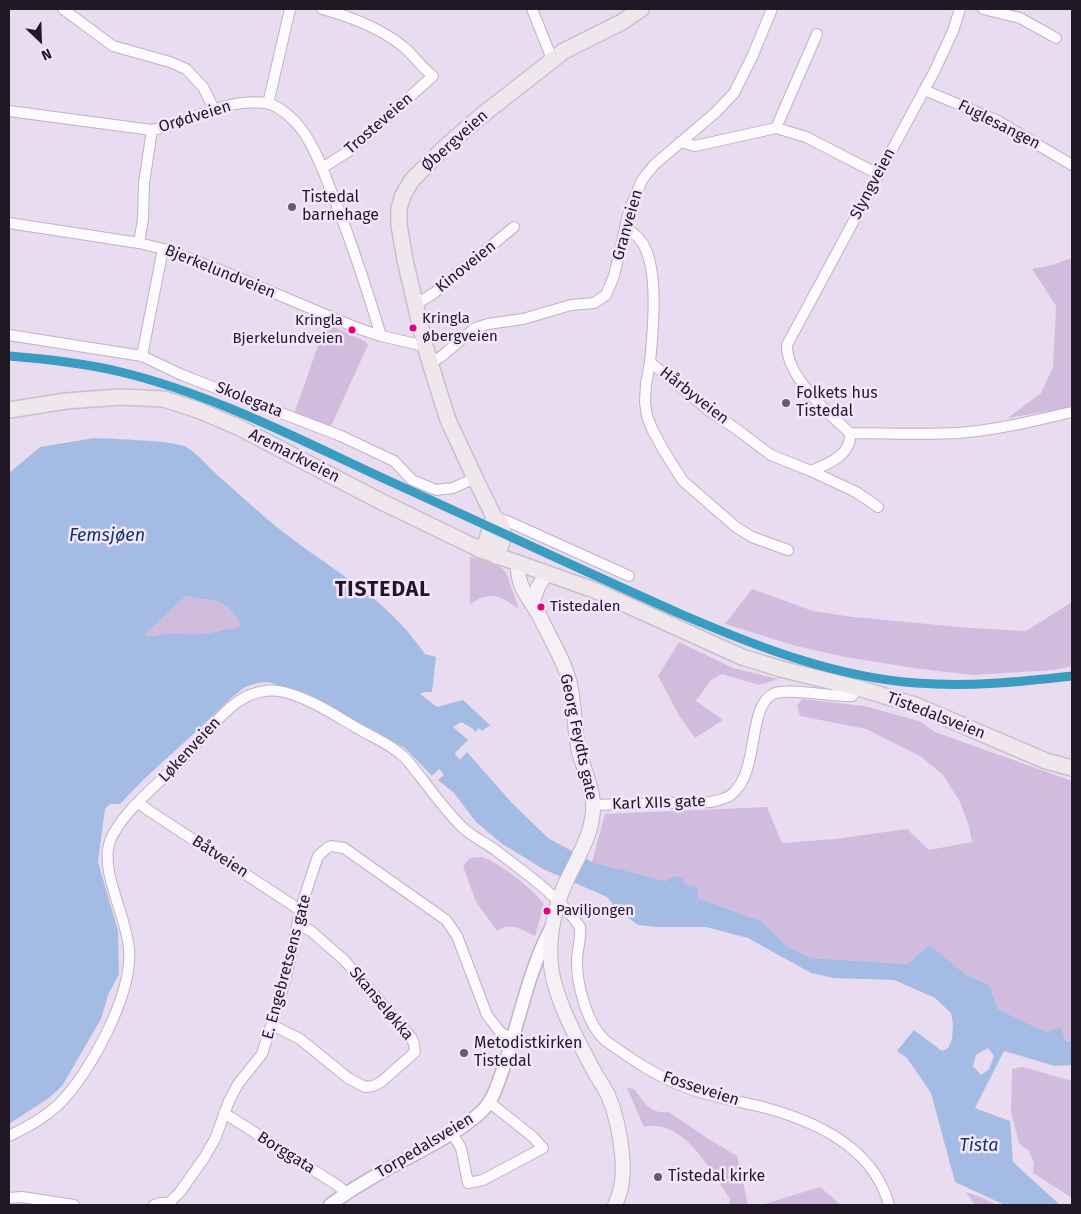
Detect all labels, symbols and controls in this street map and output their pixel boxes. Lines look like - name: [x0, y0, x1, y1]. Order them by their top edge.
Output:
- north arrow: [15, 15, 65, 65]
- text: N: [39, 45, 54, 64]
- street label: Trosteveien: [341, 89, 417, 159]
- street label: Fuglesangen: [955, 96, 1043, 154]
- street label: Orødveien: [156, 97, 234, 137]
- street label: Øbergveien: [418, 106, 492, 176]
- street label: Slyngveien: [846, 145, 900, 223]
- street label: Granveien: [609, 187, 647, 263]
- place label: Tistedal barnehage: [302, 188, 379, 226]
- marker: Tistedal barnehage: [286, 201, 298, 213]
- street label: Kinoveien: [432, 237, 500, 297]
- street label: Bjerkelundveien: [162, 241, 278, 303]
- place label: Kringla øbergveien: [422, 310, 498, 345]
- place label: Kringla Bjerkelundveien: [232, 312, 343, 347]
- marker: Kringla øbergveien: [408, 323, 418, 333]
- marker: Kringla Bjerkelundveien: [347, 325, 357, 335]
- street label: Hårbyveien: [656, 363, 732, 429]
- street label: Skolegata: [213, 378, 285, 422]
- place label: Folkets hus Tistedal: [796, 384, 878, 422]
- marker: Folkets hus Tistedal: [780, 397, 792, 409]
- street label: Aremarkveien: [245, 425, 343, 487]
- water label: Femsjøen: [69, 525, 145, 547]
- district label: TISTEDAL: [334, 577, 432, 603]
- place label: Tistedalen: [550, 598, 621, 616]
- marker: Tistedalen: [536, 602, 546, 612]
- street label: Georg Feydts gate: [555, 672, 601, 802]
- street label: Tistedalsveien: [884, 688, 988, 744]
- street label: Løkenveien: [155, 713, 225, 787]
- street label: Karl XIIs gate: [612, 792, 706, 814]
- street label: Båtveien: [188, 832, 252, 882]
- street label: E. Engebretsens gate: [258, 892, 316, 1042]
- place label: Paviljongen: [556, 902, 634, 920]
- marker: Paviljongen: [542, 906, 552, 916]
- street label: Skanseløkka: [345, 963, 417, 1045]
- place label: Metodistkirken Tistedal: [474, 1034, 582, 1072]
- marker: Metodistkirken Tistedal: [458, 1047, 470, 1059]
- street label: Fosseveien: [660, 1068, 742, 1110]
- street label: Torpedalsveien: [373, 1109, 477, 1183]
- street label: Borggata: [254, 1128, 318, 1178]
- water label: Tista: [960, 1135, 998, 1157]
- place label: Tistedal kirke: [668, 1167, 765, 1187]
- marker: Tistedal kirke: [652, 1171, 664, 1183]

